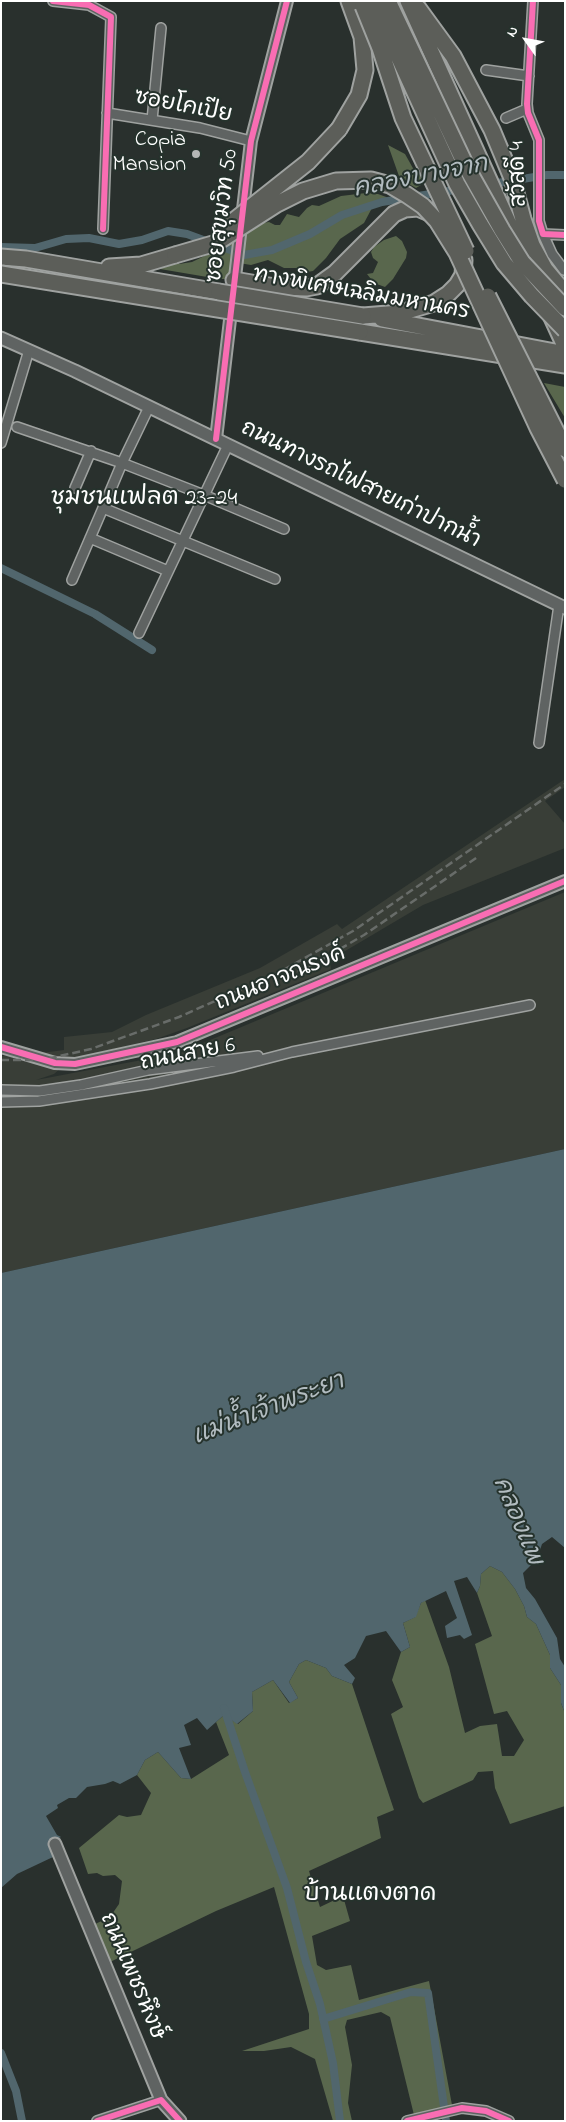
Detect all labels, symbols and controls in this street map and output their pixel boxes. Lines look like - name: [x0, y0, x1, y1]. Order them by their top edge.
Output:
- north arrow: [501, 15, 551, 65]
- text: N: [501, 22, 524, 41]
- street label: ซอยโคเปีย: [132, 86, 234, 130]
- place label: Copia Mansion: [112, 128, 186, 180]
- street label: สวัสดี 4: [506, 141, 534, 207]
- marker: Copia Mansion: [190, 148, 202, 160]
- street label: ซอยสุขุมวิท 50: [203, 148, 245, 284]
- water label: คลองบางจาก: [352, 152, 490, 206]
- street label: ทางพิเศษเฉลิมมหานคร: [250, 263, 472, 327]
- street label: ถนนทางรถไฟสายเก่าปากน้ำ: [236, 416, 484, 556]
- district label: ชุมชนแฟลต 23-24: [51, 486, 237, 514]
- street label: ถนนอาจณรงค์: [212, 942, 350, 1018]
- street label: ถนนสาย 6: [138, 1034, 238, 1078]
- water label: แม่น้ำเจ้าพระยา: [189, 1369, 349, 1453]
- water label: คลองแพ: [485, 1474, 547, 1570]
- district label: บ้านแตงตาด: [304, 1882, 436, 1910]
- street label: ถนนเพชรหึงษ์: [92, 1909, 170, 2045]

